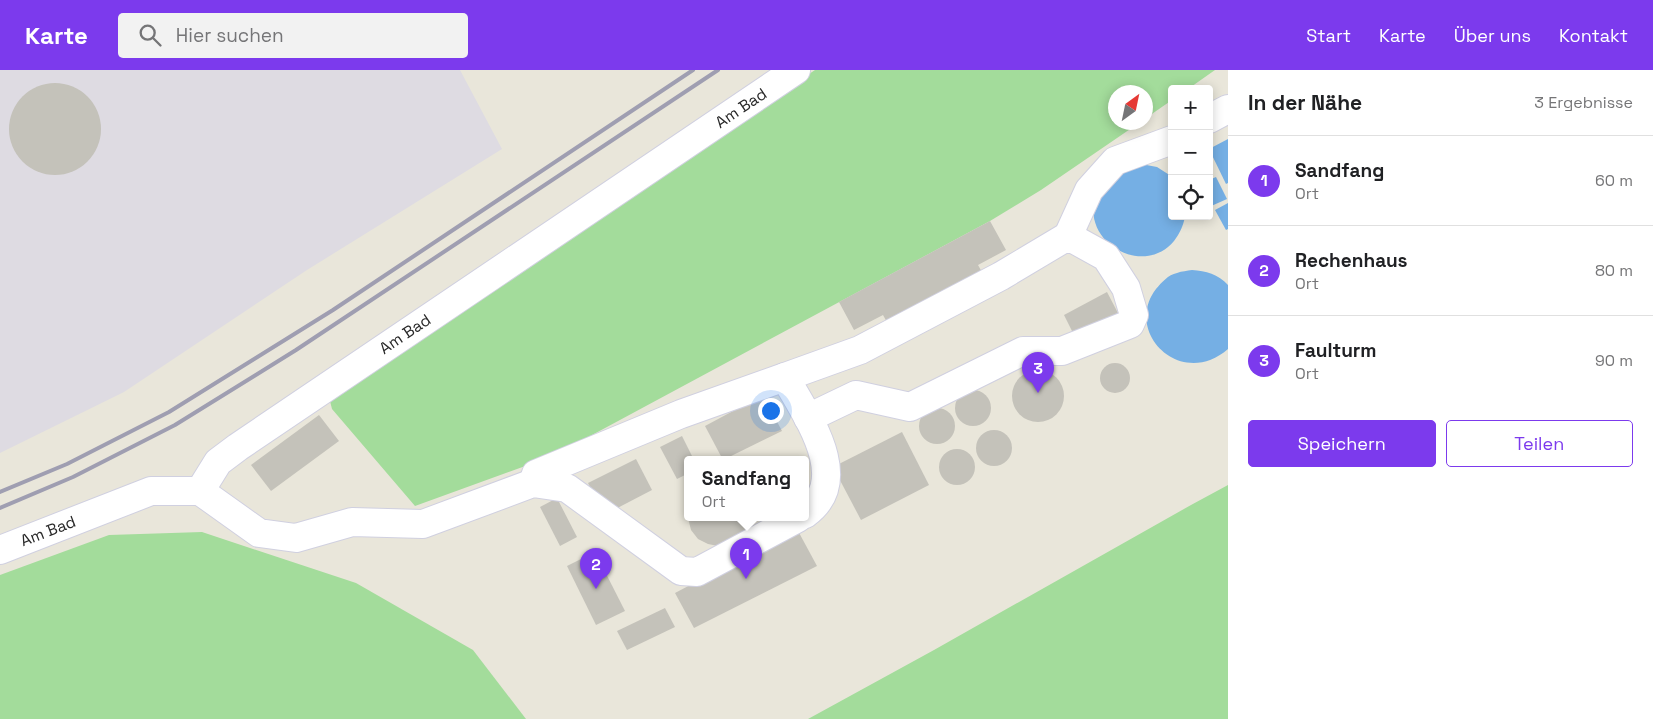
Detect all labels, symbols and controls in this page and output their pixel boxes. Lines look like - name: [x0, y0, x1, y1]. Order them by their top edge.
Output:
- search box: [118, 13, 468, 58]
- text: Karte: [25, 20, 88, 51]
- icon: search: [136, 21, 164, 49]
- text: Hier suchen: [176, 23, 284, 48]
- text: Start: [1306, 24, 1351, 47]
- text: Karte: [1379, 24, 1426, 47]
- text: Über uns: [1454, 24, 1531, 47]
- text: Kontakt: [1559, 24, 1628, 47]
- street label: Am Bad: [711, 83, 771, 133]
- north arrow: [1108, 85, 1153, 130]
- map controls: [1168, 85, 1213, 220]
- button: +: [1168, 85, 1213, 130]
- text: In der Nähe: [1248, 89, 1362, 116]
- text: 3 Ergebnisse: [1534, 92, 1633, 113]
- button: −: [1168, 130, 1213, 175]
- text: Sandfang: [1295, 158, 1384, 183]
- text: 1: [1260, 170, 1268, 191]
- text: 60 m: [1595, 170, 1633, 191]
- button: locate: [1168, 175, 1213, 220]
- text: Ort: [1295, 183, 1319, 204]
- text: Rechenhaus: [1295, 248, 1408, 273]
- text: 2: [1259, 260, 1269, 281]
- text: 80 m: [1595, 260, 1633, 281]
- text: Ort: [1295, 273, 1319, 294]
- street label: Am Bad: [375, 309, 435, 359]
- text: Faulturm: [1295, 338, 1377, 363]
- text: 3: [1259, 350, 1269, 371]
- text: 90 m: [1595, 350, 1633, 371]
- pin: 3: [1022, 352, 1054, 393]
- text: Ort: [1295, 363, 1319, 384]
- your location: [758, 398, 784, 424]
- button: Speichern: [1248, 420, 1436, 467]
- button: Teilen: [1446, 420, 1633, 467]
- popup: [684, 456, 809, 521]
- text: Sandfang: [702, 466, 791, 491]
- text: Ort: [702, 491, 726, 512]
- street label: Am Bad: [17, 511, 79, 551]
- pin: 1: [730, 538, 762, 579]
- pin: 2: [580, 548, 612, 589]

